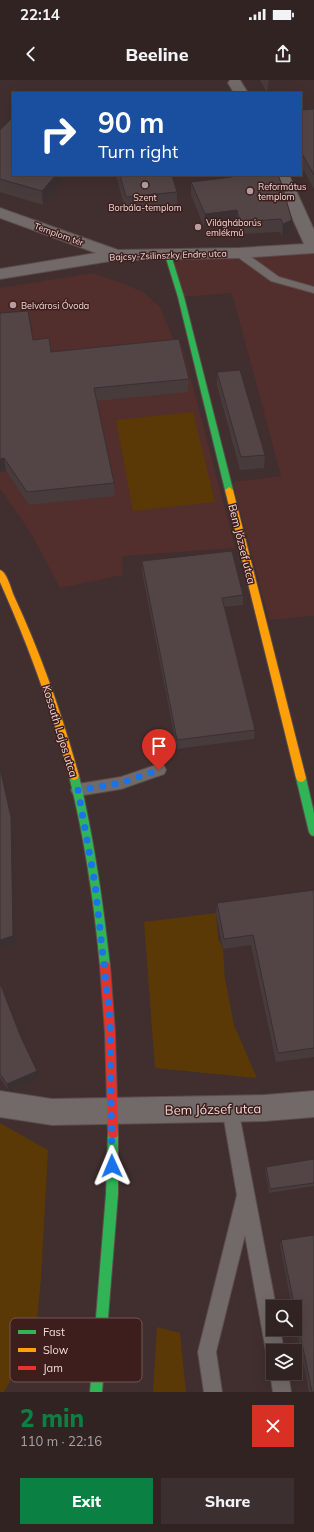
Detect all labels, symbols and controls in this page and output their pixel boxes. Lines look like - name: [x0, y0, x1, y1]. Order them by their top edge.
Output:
- text: 22:14: [20, 5, 60, 24]
- icon: back: [20, 43, 42, 65]
- text: Beeline: [125, 43, 189, 66]
- icon: share: [272, 43, 294, 65]
- text: 90 m: [98, 105, 164, 140]
- icon: right: [32, 108, 84, 160]
- text: Turn right: [98, 140, 178, 163]
- marker: Szent Borbála-templom: [140, 180, 150, 190]
- place label: Református templom: [258, 181, 306, 202]
- marker: Református templom: [245, 186, 255, 196]
- place label: Szent Borbála-templom: [108, 192, 182, 213]
- place label: Világháborús emlékmű: [206, 217, 262, 238]
- street label: Templom tér: [33, 220, 86, 248]
- marker: Világháborús emlékmű: [193, 222, 203, 232]
- street label: Bajcsy-Zsilinszky Endre utca: [109, 247, 227, 264]
- place label: Belvárosi Óvoda: [21, 299, 89, 311]
- marker: Belvárosi Óvoda: [8, 300, 18, 310]
- street label: Bem József utca: [225, 503, 259, 585]
- street label: Kossuth Lajos utca: [39, 683, 81, 779]
- pin: [142, 729, 176, 770]
- icon: arrive: [148, 735, 170, 757]
- street label: Bem József utca: [165, 1100, 261, 1118]
- position arrow: [91, 1145, 133, 1187]
- map controls: [266, 1300, 302, 1380]
- button: search: [266, 1300, 302, 1336]
- legend: [10, 1318, 142, 1382]
- text: Fast: [43, 1325, 65, 1339]
- text: Slow: [43, 1343, 69, 1357]
- button: layers: [266, 1344, 302, 1380]
- text: Jam: [43, 1361, 63, 1375]
- text: 2 min: [20, 1403, 84, 1433]
- button: close: [252, 1405, 294, 1447]
- text: 110 m · 22:16: [20, 1433, 102, 1449]
- button: Exit: [20, 1478, 153, 1524]
- button: Share: [161, 1478, 294, 1524]

